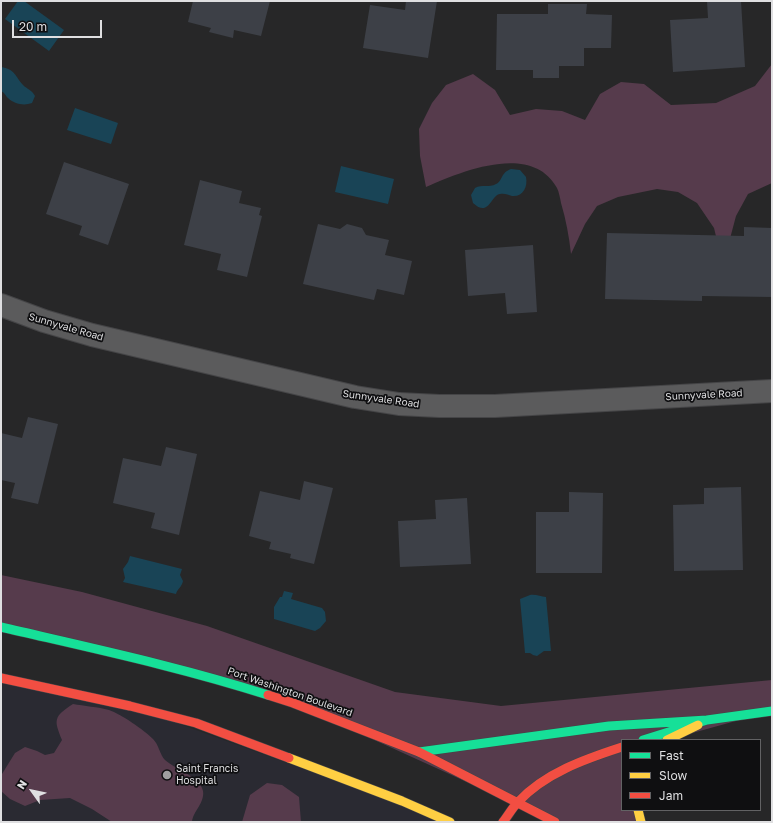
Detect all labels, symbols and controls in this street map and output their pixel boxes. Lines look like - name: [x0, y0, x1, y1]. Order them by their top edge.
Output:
- scale bar: [14, 12, 104, 38]
- text: 20 m: [19, 19, 47, 34]
- street label: Sunnyvale Road: [27, 311, 105, 343]
- street label: Sunnyvale Road: [665, 387, 743, 403]
- street label: Sunnyvale Road: [342, 388, 420, 410]
- street label: Port Washington Boulevard: [226, 665, 354, 719]
- legend: [621, 739, 761, 811]
- text: Fast: [659, 748, 684, 763]
- place label: Saint Francis Hospital: [176, 763, 238, 786]
- text: Slow: [659, 768, 687, 783]
- marker: Saint Francis Hospital: [161, 769, 173, 781]
- north arrow: [12, 771, 52, 811]
- text: N: [14, 777, 29, 791]
- text: Jam: [659, 788, 683, 803]

